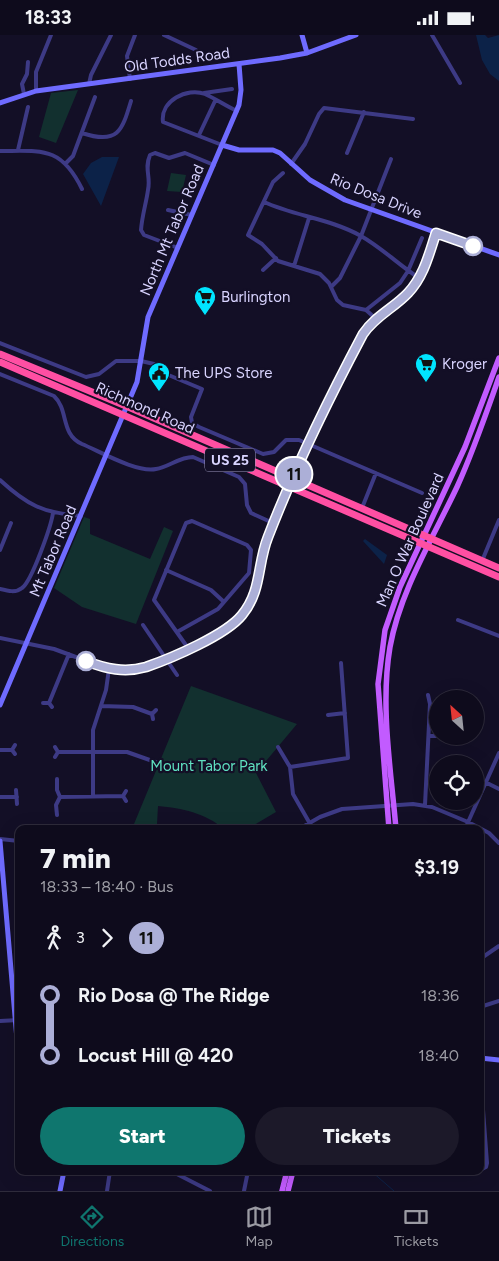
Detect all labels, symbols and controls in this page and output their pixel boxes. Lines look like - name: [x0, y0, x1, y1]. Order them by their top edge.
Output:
- text: 18:33: [25, 6, 72, 29]
- street label: Old Todds Road: [123, 44, 231, 76]
- street label: North Mt Tabor Road: [136, 162, 208, 298]
- street label: Rio Dosa Drive: [328, 169, 424, 223]
- unlabelled marker: [463, 236, 483, 256]
- supermarket icon: Burlington: [193, 285, 217, 316]
- place label: Burlington: [221, 288, 290, 306]
- supermarket icon: Kroger: [414, 352, 438, 383]
- place label: Kroger: [442, 355, 487, 373]
- public building icon: The UPS Store: [147, 361, 171, 392]
- place label: The UPS Store: [175, 364, 273, 382]
- street label: Richmond Road: [93, 378, 197, 438]
- road number: US 25: [205, 449, 255, 471]
- line badge: 11: [272, 458, 316, 490]
- text: 11: [286, 463, 302, 485]
- street label: Man O War Boulevard: [372, 470, 448, 610]
- street label: Mt Tabor Road: [26, 502, 80, 600]
- unlabelled marker: [76, 651, 96, 671]
- north arrow: [429, 690, 484, 745]
- map controls: [429, 690, 484, 810]
- button: locate: [429, 755, 484, 810]
- park label: Mount Tabor Park: [150, 757, 268, 775]
- text: 7 min: [40, 841, 111, 875]
- text: $3.19: [414, 856, 459, 879]
- text: 18:33 – 18:40 · Bus: [40, 877, 173, 896]
- icon: walk: [40, 924, 68, 952]
- icon: forward: [93, 924, 121, 952]
- text: 11: [139, 927, 154, 949]
- text: 3: [76, 928, 85, 947]
- text: Rio Dosa @ The Ridge: [78, 984, 269, 1007]
- text: 18:36: [421, 986, 459, 1005]
- text: Locust Hill @ 420: [78, 1044, 233, 1067]
- text: 18:40: [418, 1046, 459, 1065]
- button: Start: [40, 1107, 245, 1165]
- button: Tickets: [255, 1107, 459, 1165]
- tab: Directions: [60, 1203, 124, 1250]
- tab: Map: [245, 1203, 273, 1250]
- tab: Tickets: [394, 1203, 439, 1250]

